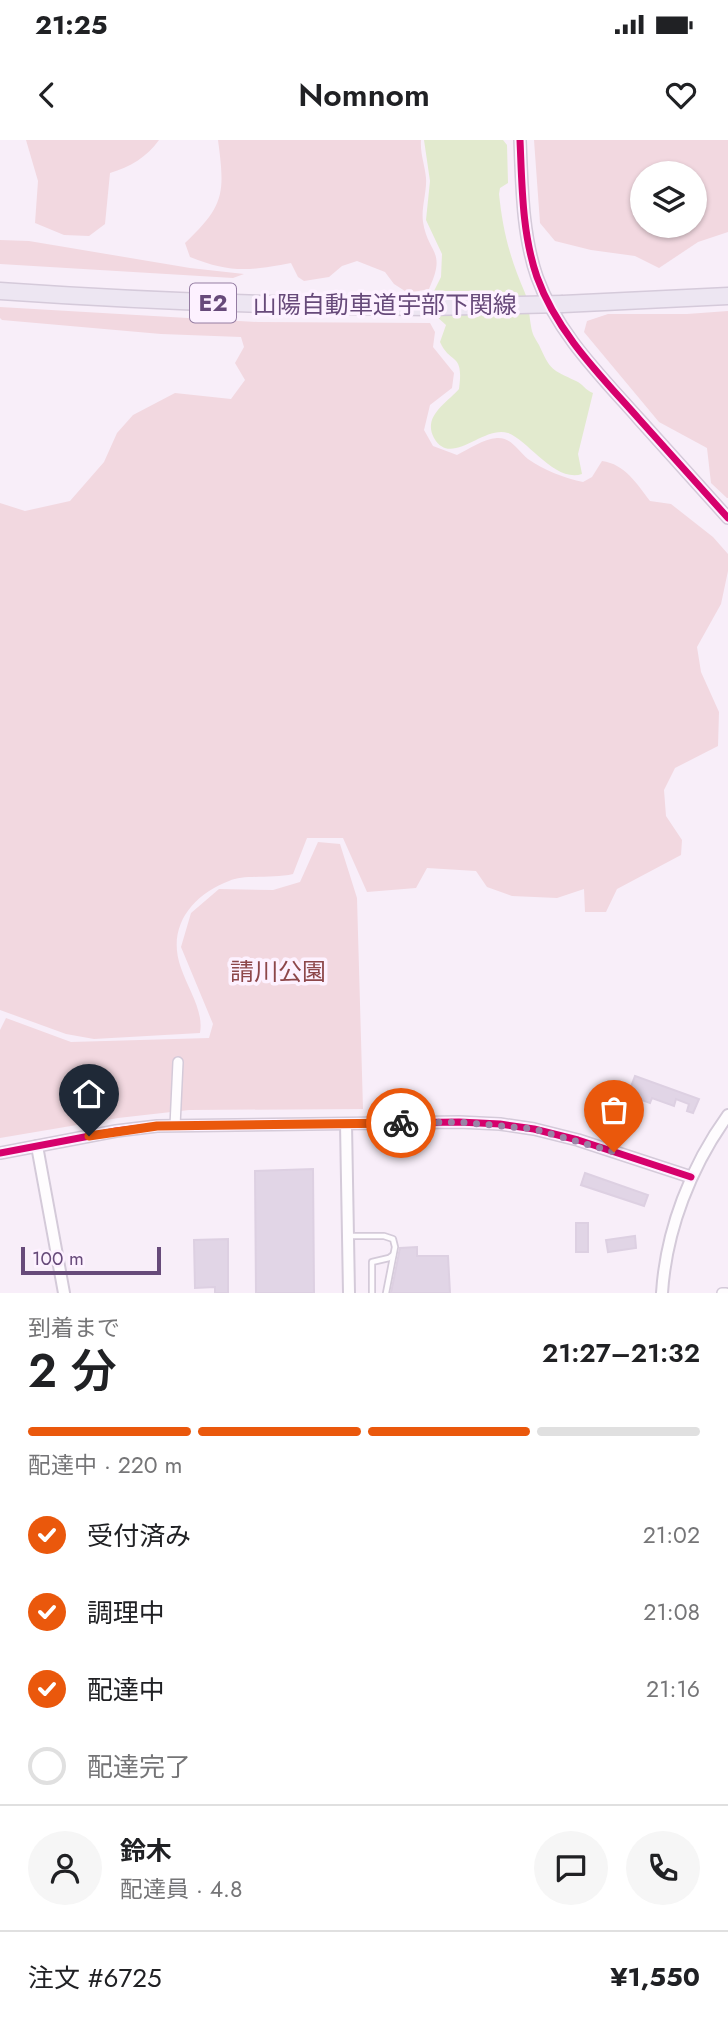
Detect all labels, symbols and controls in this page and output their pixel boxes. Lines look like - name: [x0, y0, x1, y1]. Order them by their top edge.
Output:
- text: 21:25: [35, 6, 108, 44]
- text: Nomnom: [298, 72, 430, 118]
- icon: back: [28, 76, 66, 114]
- icon: heart: [662, 76, 700, 114]
- map controls: [630, 161, 707, 238]
- button: layers: [630, 161, 707, 238]
- road number: E2: [190, 284, 236, 322]
- street label: 山陽自動車道宇部下関線: [253, 287, 517, 322]
- park label: 請川公園: [230, 954, 326, 989]
- pin: [59, 1064, 119, 1136]
- icon: home: [70, 1075, 108, 1113]
- pin: [584, 1080, 644, 1152]
- courier: [366, 1088, 436, 1158]
- icon: bag: [595, 1091, 633, 1129]
- icon: bike: [382, 1104, 420, 1142]
- scale bar: [21, 1244, 161, 1276]
- text: 100 m: [32, 1245, 84, 1272]
- text: 到着まで: [28, 1311, 120, 1345]
- text: 21:27–21:32: [542, 1334, 700, 1372]
- text: 2 分: [28, 1338, 117, 1404]
- text: 配達中 · 220 m: [28, 1448, 183, 1482]
- icon: check: [28, 1516, 66, 1554]
- text: 受付済み: [87, 1517, 191, 1555]
- text: 21:02: [643, 1518, 700, 1552]
- icon: check: [28, 1593, 66, 1631]
- text: 調理中: [87, 1594, 165, 1632]
- text: 21:08: [643, 1595, 700, 1629]
- icon: check: [28, 1670, 66, 1708]
- text: 配達中: [87, 1671, 165, 1709]
- text: 21:16: [646, 1672, 700, 1706]
- text: 配達完了: [87, 1748, 191, 1786]
- button: person: [28, 1831, 102, 1905]
- button: chat: [534, 1831, 608, 1905]
- button: phone: [626, 1831, 700, 1905]
- text: 鈴木: [120, 1832, 172, 1870]
- text: 配達員 · 4.8: [120, 1872, 243, 1906]
- text: ¥1,550: [610, 1958, 700, 1996]
- text: 注文 #6725: [28, 1959, 162, 1997]

